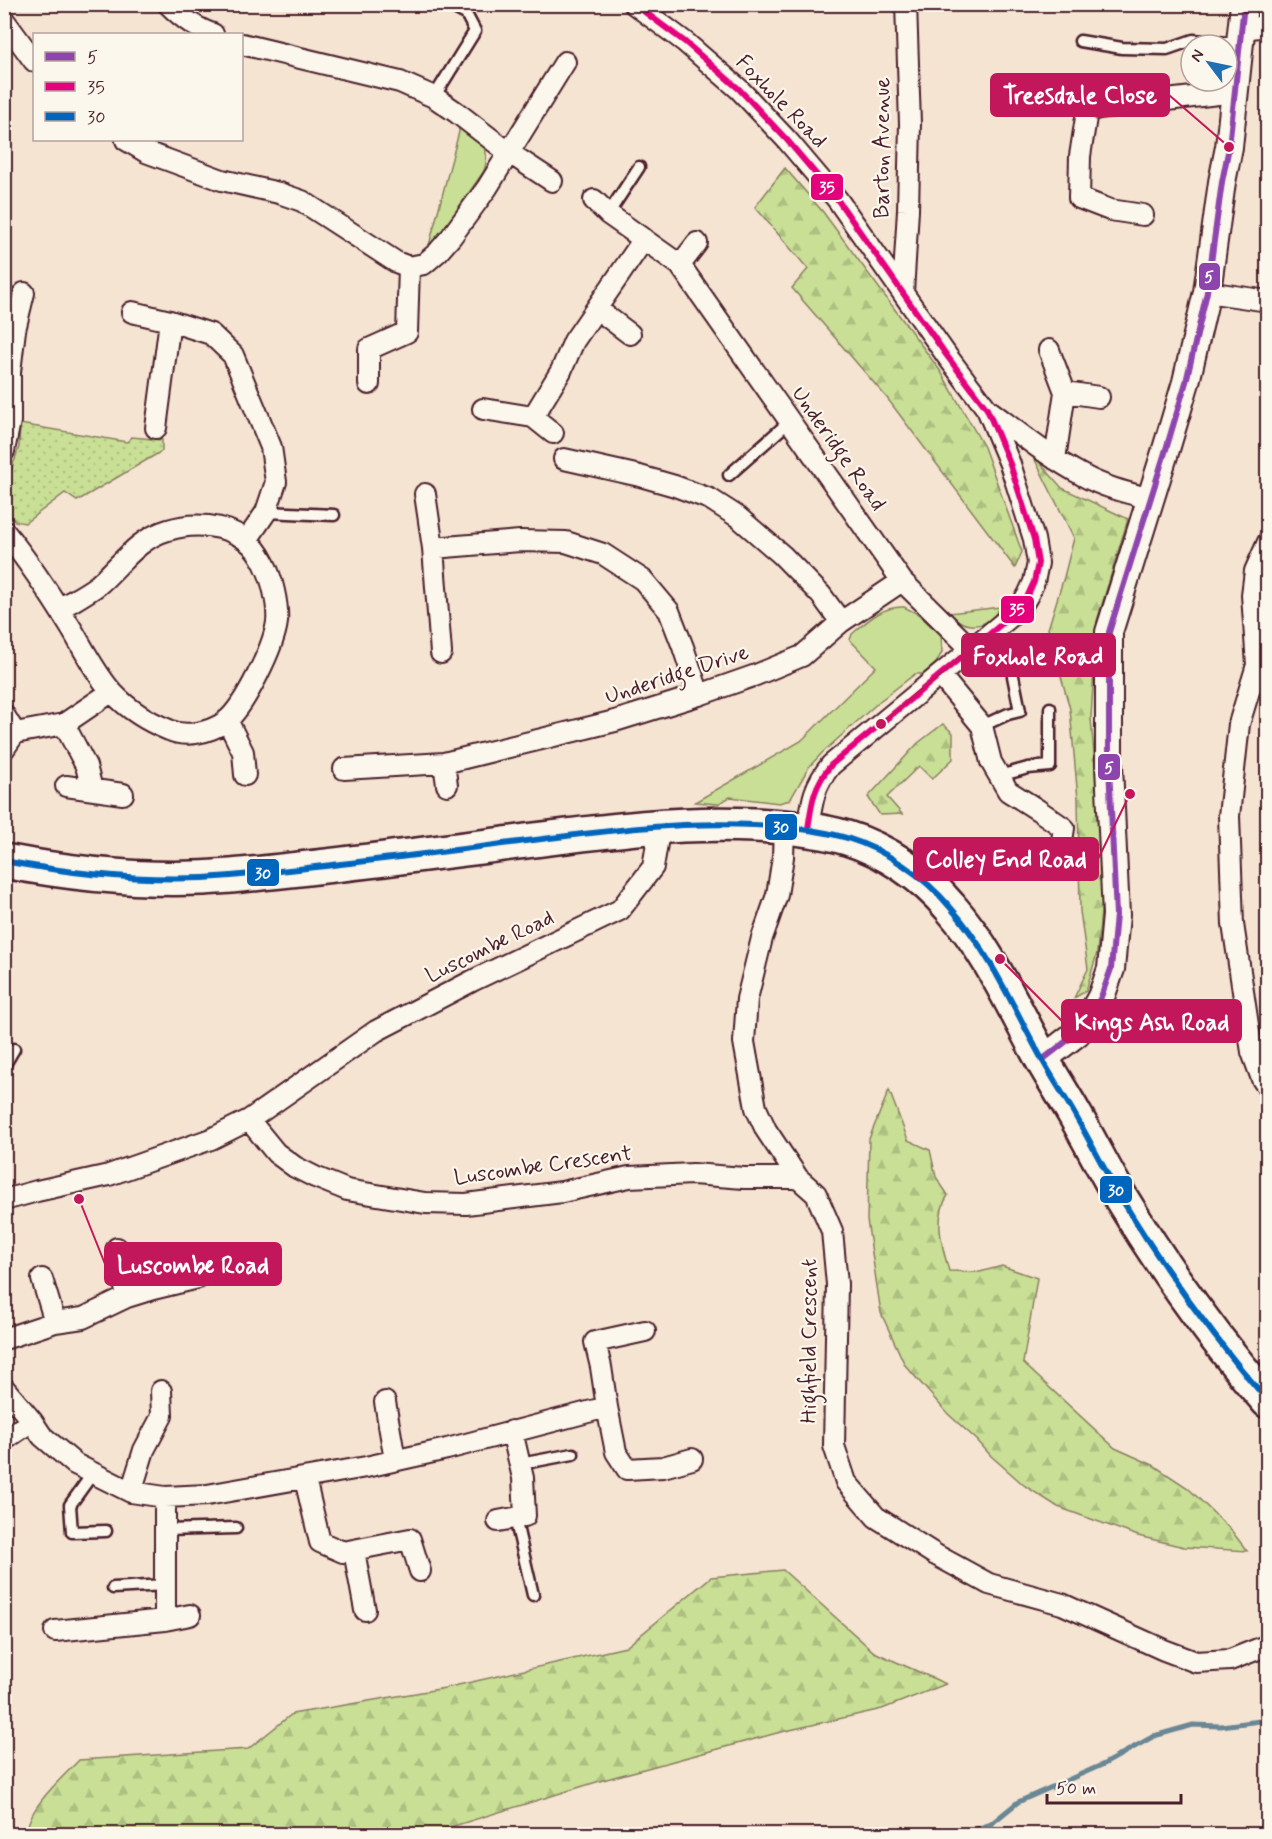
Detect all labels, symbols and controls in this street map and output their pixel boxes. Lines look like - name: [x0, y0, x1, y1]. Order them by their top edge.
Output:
- legend: [33, 33, 243, 141]
- north arrow: [1179, 33, 1239, 93]
- text: 5: [87, 46, 98, 70]
- text: N: [1186, 46, 1209, 66]
- street label: Foxhole Road: [729, 49, 833, 155]
- callout: Treesdale Close: [991, 74, 1169, 116]
- text: 35: [87, 76, 105, 100]
- street label: Barton Avenue: [869, 77, 897, 219]
- text: Treesdale Close: [1003, 81, 1158, 112]
- text: 30: [87, 106, 105, 130]
- line badge: 35: [810, 173, 844, 201]
- text: 35: [819, 178, 835, 199]
- line badge: 5: [1198, 262, 1221, 291]
- text: 5: [1204, 267, 1214, 288]
- street label: Underidge Road: [782, 381, 891, 519]
- line badge: 35: [1000, 595, 1035, 624]
- text: 35: [1009, 600, 1025, 621]
- callout: Foxhole Road: [962, 634, 1115, 676]
- street label: Underidge Drive: [602, 639, 753, 714]
- text: Foxhole Road: [973, 642, 1103, 673]
- line badge: 5: [1097, 753, 1121, 781]
- text: 5: [1104, 758, 1114, 779]
- line badge: 30: [764, 813, 798, 841]
- text: 30: [773, 818, 789, 839]
- callout: Colley End Road: [914, 838, 1098, 880]
- text: Colley End Road: [925, 845, 1087, 876]
- line badge: 30: [246, 858, 280, 887]
- text: 30: [255, 864, 271, 885]
- street label: Luscombe Road: [421, 904, 559, 990]
- callout: Kings Ash Road: [1062, 1000, 1241, 1042]
- text: Kings Ash Road: [1075, 1008, 1229, 1042]
- street label: Luscombe Crescent: [452, 1140, 634, 1192]
- line badge: 30: [1099, 1175, 1133, 1204]
- text: 30: [1108, 1181, 1124, 1202]
- callout: Luscombe Road: [105, 1243, 281, 1285]
- text: Luscombe Road: [117, 1251, 269, 1282]
- street label: Highfield Crescent: [796, 1258, 827, 1424]
- scale bar: [1047, 1767, 1180, 1805]
- text: 50 m: [1056, 1777, 1096, 1801]

